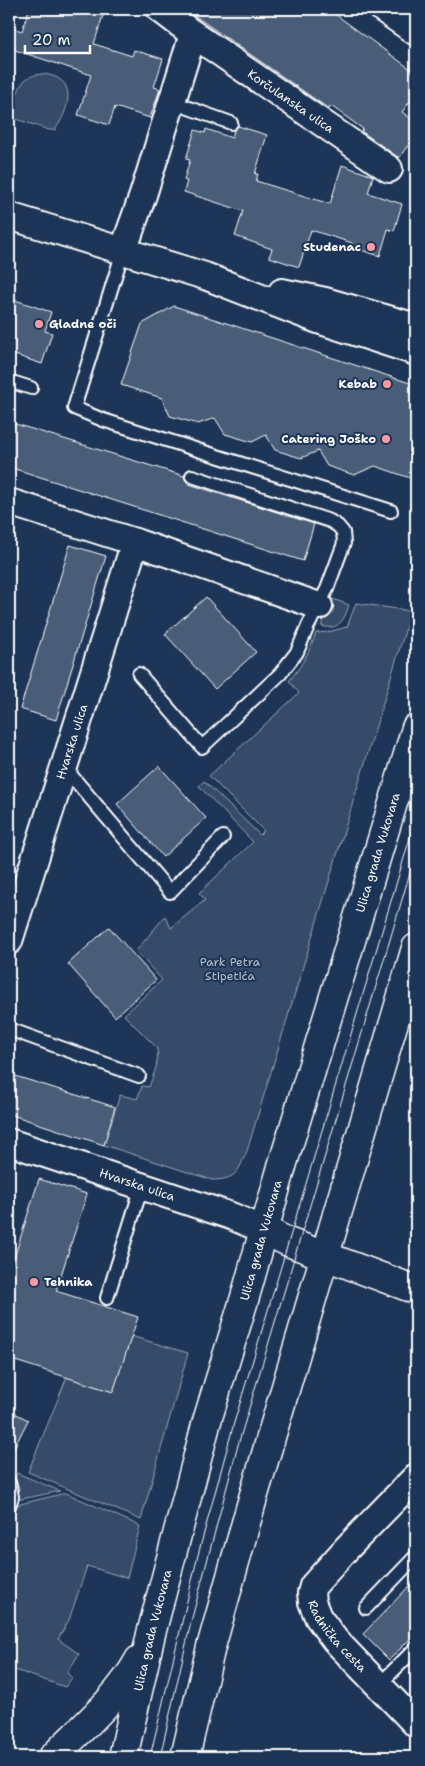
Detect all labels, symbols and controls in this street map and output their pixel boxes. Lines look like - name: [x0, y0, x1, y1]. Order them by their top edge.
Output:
- scale bar: [25, 22, 90, 54]
- text: 20 m: [32, 30, 71, 50]
- street label: Korčulanska ulica: [244, 66, 337, 137]
- place label: Studenac: [303, 239, 361, 255]
- marker: Studenac: [365, 241, 377, 253]
- place label: Gladne oči: [49, 316, 117, 332]
- marker: Gladne oči: [33, 318, 45, 330]
- place label: Kebab: [339, 376, 377, 392]
- marker: Kebab: [381, 378, 393, 390]
- place label: Catering Joško: [281, 431, 376, 447]
- marker: Catering Joško: [380, 433, 392, 445]
- street label: Hvarska ulica: [53, 701, 92, 781]
- street label: Ulica grada Vukovara: [352, 790, 404, 914]
- park label: Park Petra Stipetića: [200, 954, 261, 984]
- street label: Hvarska ulica: [97, 1165, 177, 1205]
- street label: Ulica grada Vukovara: [236, 1178, 286, 1302]
- place label: Tehnika: [44, 1274, 93, 1290]
- marker: Tehnika: [28, 1276, 40, 1288]
- street label: Ulica grada Vukovara: [130, 1568, 176, 1693]
- street label: Radnička cesta: [304, 1598, 370, 1676]

